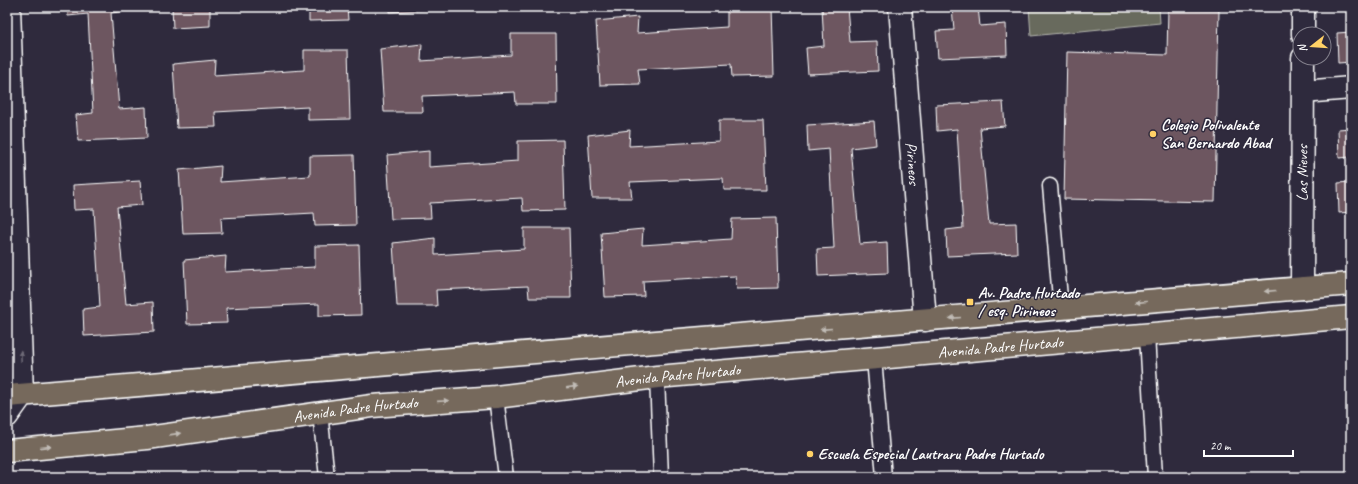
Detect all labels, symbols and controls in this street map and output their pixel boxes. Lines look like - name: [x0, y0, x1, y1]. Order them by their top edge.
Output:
- north arrow: [1292, 26, 1332, 66]
- text: N: [1294, 42, 1310, 54]
- place label: Colegio Polivalente San Bernardo Abad: [1161, 115, 1273, 153]
- marker: Colegio Polivalente San Bernardo Abad: [1148, 129, 1158, 139]
- street label: Pirineos: [901, 141, 924, 187]
- street label: Las Nieves: [1292, 143, 1313, 201]
- place label: Av. Padre Hurtado / esq. Pirineos: [978, 283, 1082, 321]
- one-way arrow: [1264, 288, 1276, 294]
- marker: Av. Padre Hurtado / esq. Pirineos: [965, 297, 975, 307]
- one-way arrow: [1135, 298, 1147, 305]
- one-way arrow: [949, 314, 961, 321]
- one-way arrow: [820, 325, 832, 332]
- street label: Avenida Padre Hurtado: [937, 332, 1066, 363]
- one-way arrow: [18, 349, 24, 362]
- street label: Avenida Padre Hurtado: [614, 360, 743, 392]
- one-way arrow: [566, 384, 578, 391]
- street label: Avenida Padre Hurtado: [292, 393, 421, 427]
- one-way arrow: [437, 397, 449, 404]
- one-way arrow: [169, 431, 181, 437]
- scale bar: [1204, 432, 1293, 458]
- text: 20 m: [1210, 438, 1232, 454]
- one-way arrow: [40, 444, 52, 451]
- place label: Escuela Especial Lautraru Padre Hurtado: [818, 444, 1045, 464]
- marker: Escuela Especial Lautraru Padre Hurtado: [805, 449, 815, 459]

